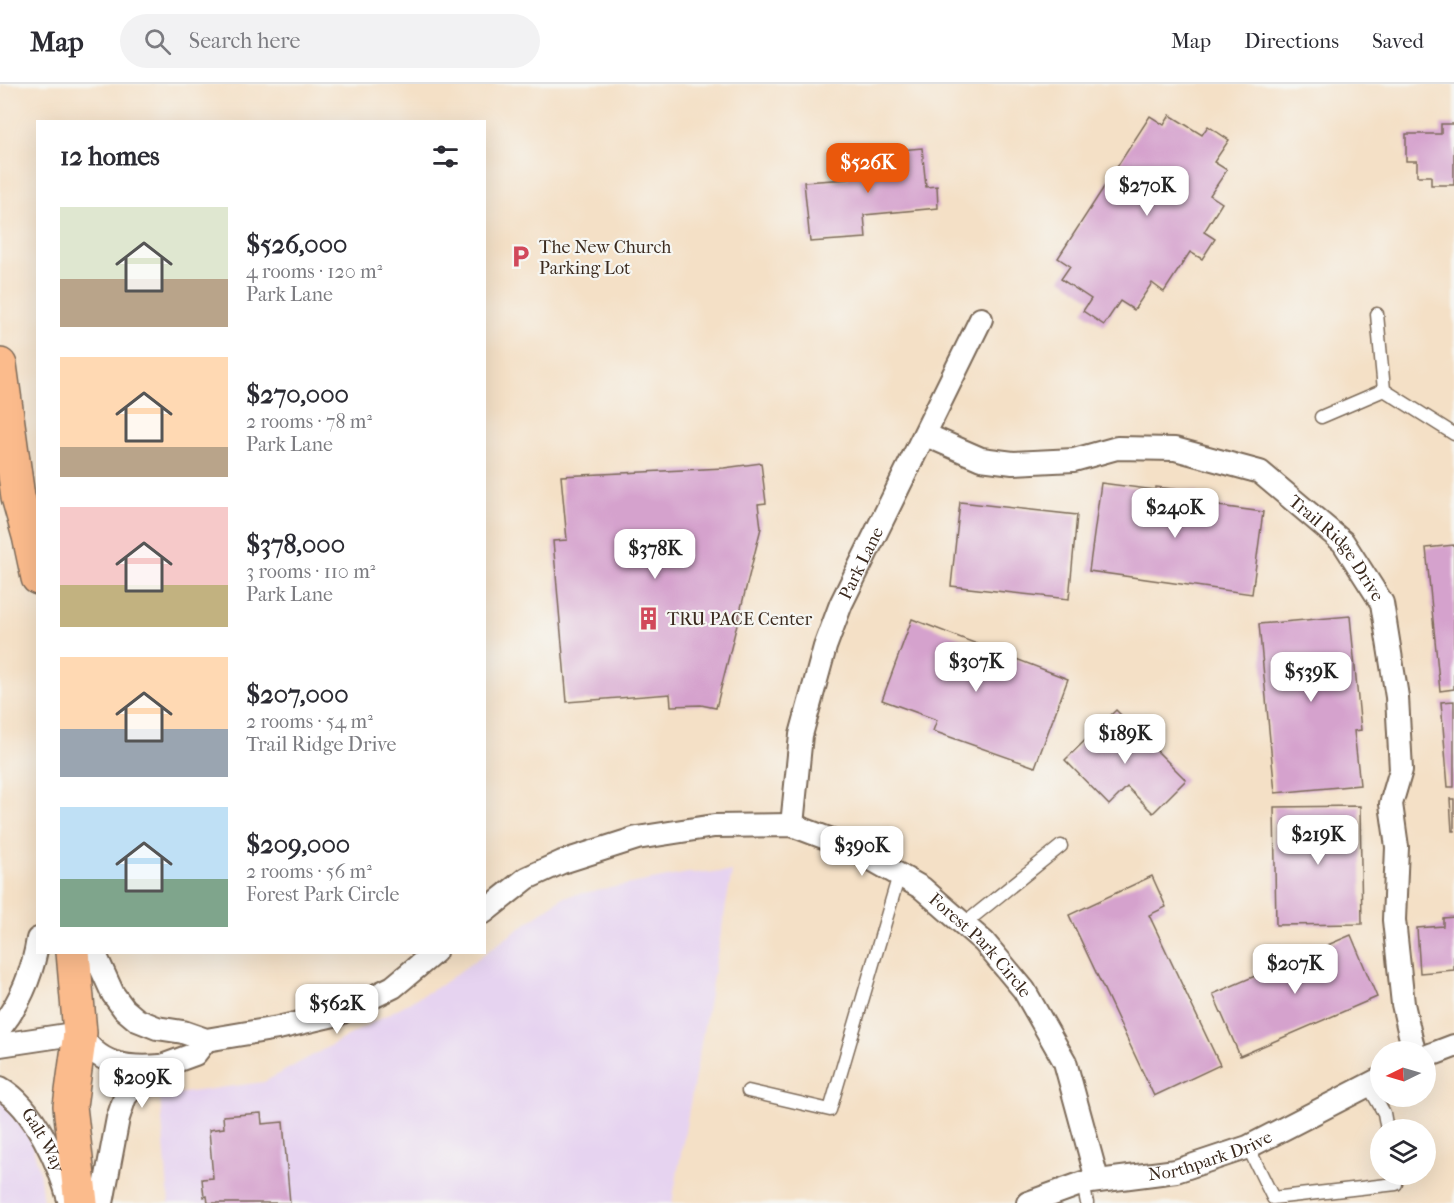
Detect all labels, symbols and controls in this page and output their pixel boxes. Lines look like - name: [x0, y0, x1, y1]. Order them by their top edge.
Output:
- search box: [120, 14, 540, 68]
- text: Map: [30, 25, 84, 58]
- icon: search: [141, 25, 174, 58]
- text: Search here: [189, 28, 300, 54]
- text: Map: [1171, 29, 1211, 53]
- text: Directions: [1244, 29, 1339, 53]
- text: Saved: [1372, 29, 1424, 53]
- icon: filters: [429, 140, 462, 173]
- text: 12 homes: [60, 141, 160, 172]
- pin: $526K: [826, 143, 910, 194]
- text: $526K: [840, 151, 896, 174]
- pin: $270K: [1105, 166, 1189, 217]
- text: $270K: [1119, 174, 1175, 197]
- text: $526,000: [246, 229, 347, 260]
- icon: home: [108, 231, 180, 303]
- place label: The New Church Parking Lot: [539, 237, 671, 279]
- parking icon: The New Church Parking Lot: [508, 244, 534, 270]
- text: 4 rooms · 120 m²: [246, 260, 382, 283]
- text: Park Lane: [246, 283, 333, 306]
- text: $270,000: [246, 379, 349, 410]
- icon: home: [108, 381, 180, 453]
- text: 2 rooms · 78 m²: [246, 410, 372, 433]
- text: Park Lane: [246, 433, 333, 456]
- pin: $240K: [1133, 488, 1217, 539]
- street label: Trail Ridge Drive: [1284, 491, 1388, 605]
- text: $240K: [1146, 496, 1204, 519]
- street label: Park Lane: [835, 524, 888, 603]
- text: $378,000: [246, 529, 345, 560]
- pin: $378K: [613, 529, 697, 580]
- icon: home: [108, 531, 180, 603]
- text: $378K: [628, 537, 682, 560]
- text: 3 rooms · 110 m²: [246, 560, 375, 583]
- text: Park Lane: [246, 583, 333, 606]
- building icon: TRU PACE Center: [636, 606, 662, 632]
- place label: TRU PACE Center: [667, 609, 813, 630]
- pin: $307K: [934, 642, 1018, 693]
- text: $307K: [949, 650, 1003, 673]
- pin: $539K: [1269, 652, 1353, 703]
- text: $539K: [1285, 660, 1337, 683]
- text: $207,000: [246, 679, 349, 710]
- icon: home: [108, 681, 180, 753]
- text: 2 rooms · 54 m²: [246, 710, 373, 733]
- pin: $189K: [1083, 714, 1167, 765]
- text: $189K: [1098, 722, 1152, 745]
- text: Trail Ridge Drive: [246, 733, 396, 756]
- pin: $219K: [1276, 815, 1360, 866]
- text: $219K: [1291, 823, 1345, 846]
- pin: $390K: [820, 826, 904, 877]
- text: $209,000: [246, 829, 350, 860]
- icon: home: [108, 831, 180, 903]
- text: $390K: [834, 834, 890, 857]
- text: 2 rooms · 56 m²: [246, 860, 372, 883]
- text: Forest Park Circle: [246, 883, 399, 906]
- street label: Forest Park Circle: [925, 889, 1036, 1001]
- pin: $207K: [1253, 944, 1337, 995]
- text: $207K: [1267, 952, 1323, 975]
- pin: $562K: [295, 984, 379, 1035]
- text: $562K: [309, 992, 365, 1015]
- north arrow: [1370, 1041, 1436, 1107]
- map controls: [1370, 1041, 1436, 1185]
- pin: $209K: [100, 1058, 184, 1109]
- text: $209K: [113, 1066, 171, 1089]
- street label: Galt Way: [17, 1104, 69, 1177]
- button: layers: [1370, 1119, 1436, 1185]
- street label: Northpark Drive: [1147, 1126, 1276, 1185]

